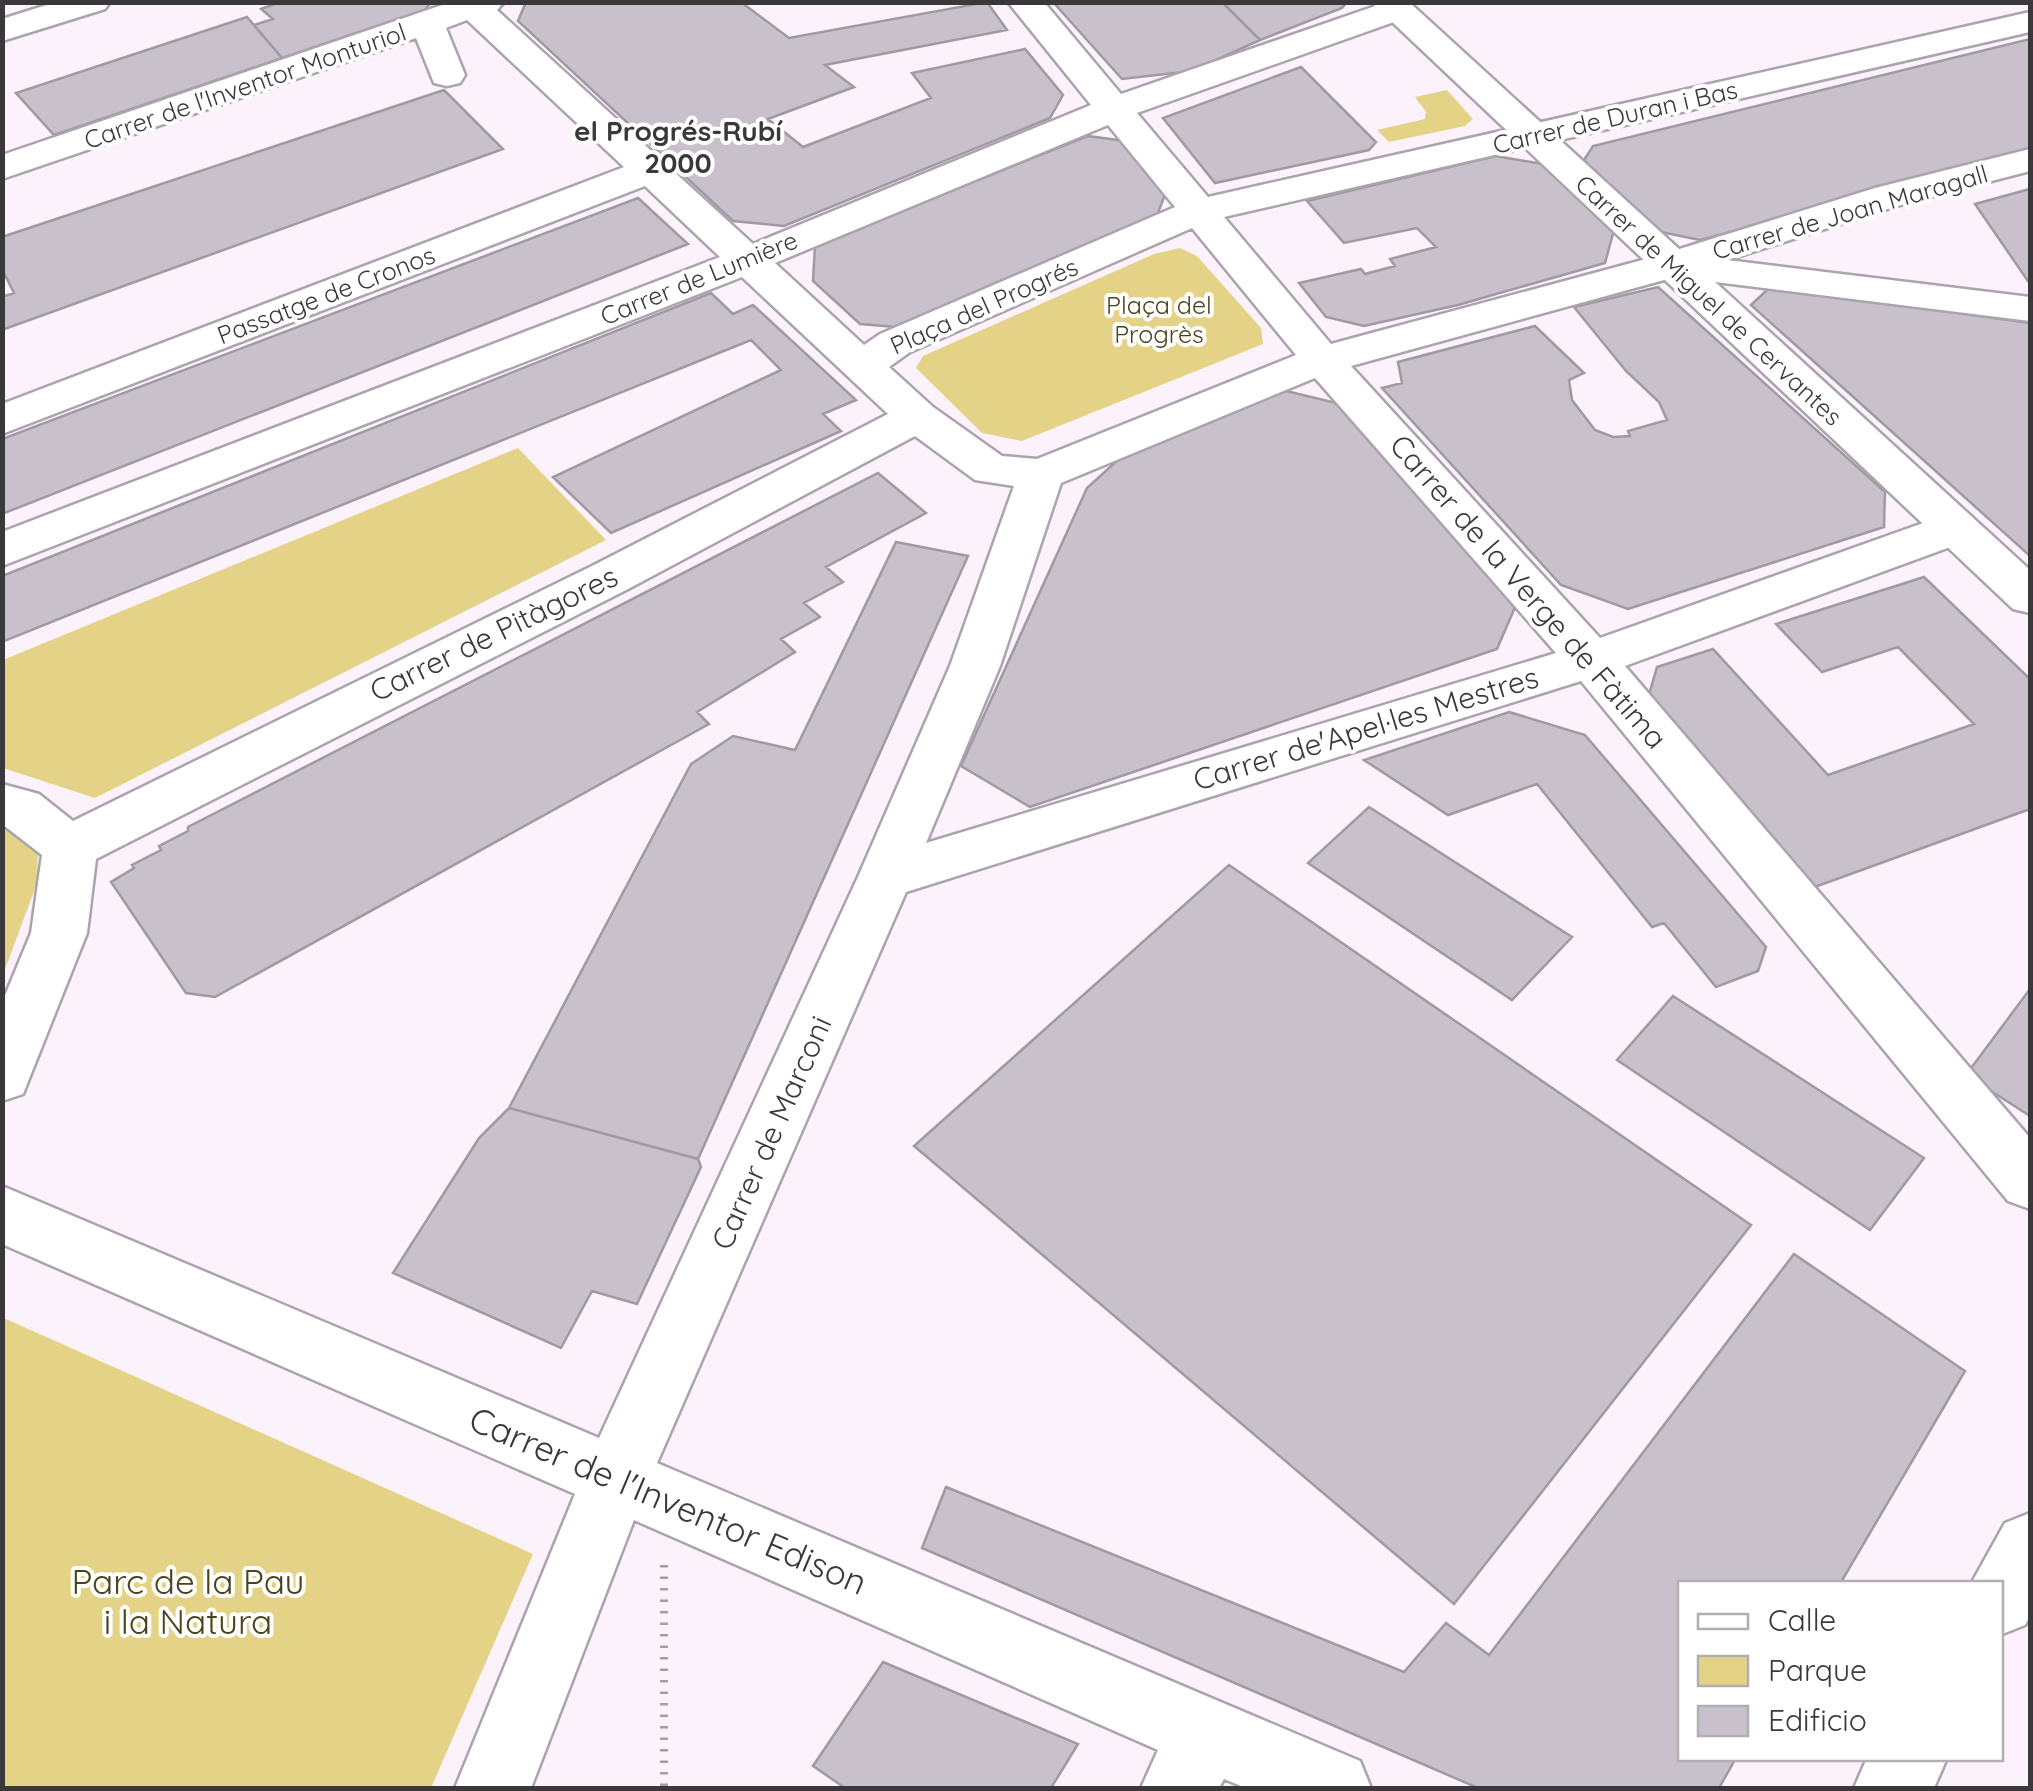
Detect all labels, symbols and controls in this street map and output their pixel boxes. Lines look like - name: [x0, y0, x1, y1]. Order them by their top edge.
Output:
- street label: Carrer de l'Inventor Monturiol: [80, 16, 410, 155]
- street label: Carrer de Duran i Bas: [1490, 73, 1740, 160]
- district label: el Progrés-Rubí 2000: [574, 113, 783, 180]
- street label: Carrer de Joan Maragall: [1709, 157, 1991, 266]
- street label: Carrer de Miguel de Cervantes: [1569, 168, 1849, 432]
- street label: Carrer de Lumière: [596, 224, 802, 331]
- street label: Passatge de Cronos: [212, 239, 439, 350]
- street label: Plaça del Progrés: [885, 250, 1082, 361]
- park label: Plaça del Progrès: [1106, 289, 1212, 349]
- street label: Carrer de la Verge de Fàtima: [1382, 426, 1676, 756]
- street label: Carrer de Pitàgores: [363, 557, 624, 710]
- street label: Carrer de'Apel·les Mestres: [1189, 657, 1543, 799]
- street label: Carrer de Marconi: [703, 1010, 840, 1255]
- street label: Carrer de l'Inventor Edison: [463, 1396, 874, 1604]
- park label: Parc de la Pau i la Natura: [71, 1559, 305, 1643]
- legend: [1678, 1581, 2003, 1761]
- text: Calle: [1768, 1601, 1836, 1639]
- text: Parque: [1768, 1651, 1867, 1689]
- text: Edificio: [1768, 1701, 1867, 1739]

